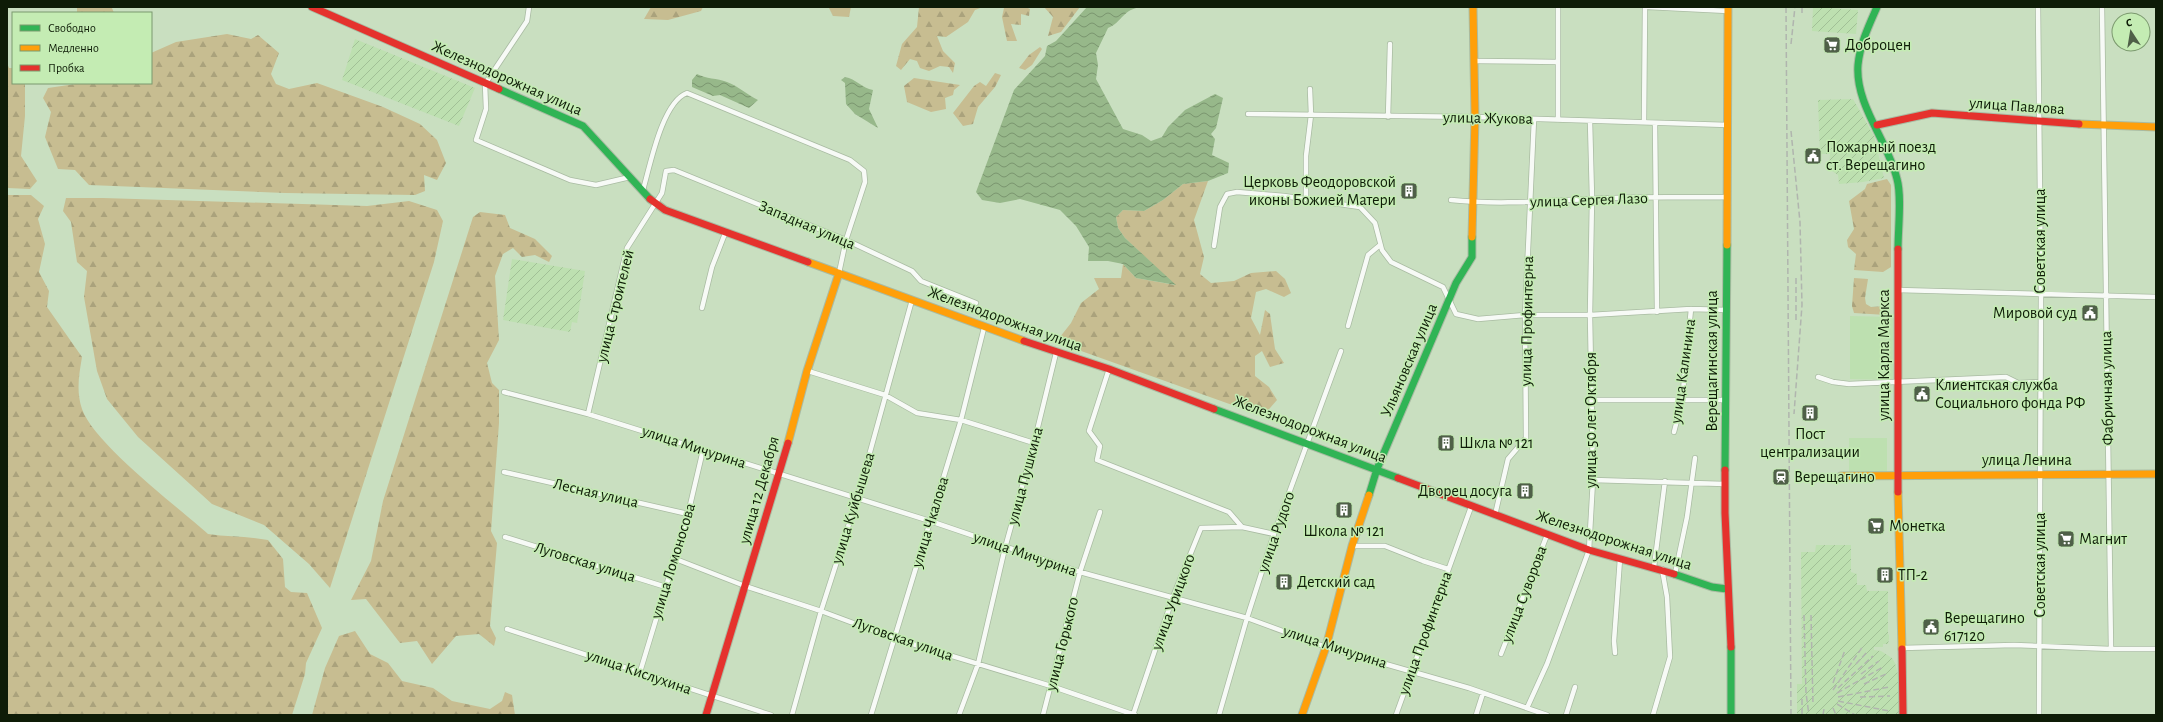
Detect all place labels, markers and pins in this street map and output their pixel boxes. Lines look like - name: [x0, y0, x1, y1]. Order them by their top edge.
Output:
- supermarket icon: Доброцен: [1822, 35, 1842, 55]
- place label: Доброцен: [1845, 37, 1911, 53]
- place label: Пожарный поезд ст. Верещагино: [1826, 139, 1936, 173]
- public building icon: Пожарный поезд ст. Верещагино: [1803, 146, 1823, 166]
- place label: Церковь Феодоровской иконы Божией Матери: [1243, 174, 1396, 208]
- building icon: Церковь Феодоровской иконы Божией Матери: [1399, 181, 1419, 201]
- public building icon: Мировой суд: [2080, 303, 2100, 323]
- place label: Мировой суд: [1993, 305, 2077, 322]
- place label: Клиентская служба Социального фонда РФ: [1935, 377, 2086, 411]
- public building icon: Клиентская служба Социального фонда РФ: [1912, 384, 1932, 404]
- building icon: Пост централизации: [1800, 403, 1820, 423]
- place label: Пост централизации: [1760, 426, 1860, 460]
- building icon: Шкла № 121: [1436, 433, 1456, 453]
- place label: Шкла № 121: [1459, 435, 1533, 451]
- station icon: Верещагино: [1771, 467, 1791, 487]
- place label: Верещагино: [1794, 469, 1875, 485]
- building icon: Дворец досуга: [1515, 481, 1535, 501]
- place label: Дворец досуга: [1418, 483, 1512, 500]
- building icon: Школа № 121: [1334, 500, 1354, 520]
- supermarket icon: Монетка: [1866, 516, 1886, 536]
- place label: Монетка: [1889, 518, 1945, 534]
- place label: Школа № 121: [1303, 523, 1385, 539]
- supermarket icon: Магнит: [2056, 529, 2076, 549]
- place label: Магнит: [2079, 531, 2127, 547]
- building icon: ТП-2: [1875, 565, 1895, 585]
- place label: ТП-2: [1898, 567, 1928, 583]
- building icon: Детский сад: [1274, 572, 1294, 592]
- place label: Детский сад: [1297, 574, 1375, 590]
- place label: Верещагино 617120: [1944, 610, 2025, 644]
- public building icon: Верещагино 617120: [1921, 617, 1941, 637]

